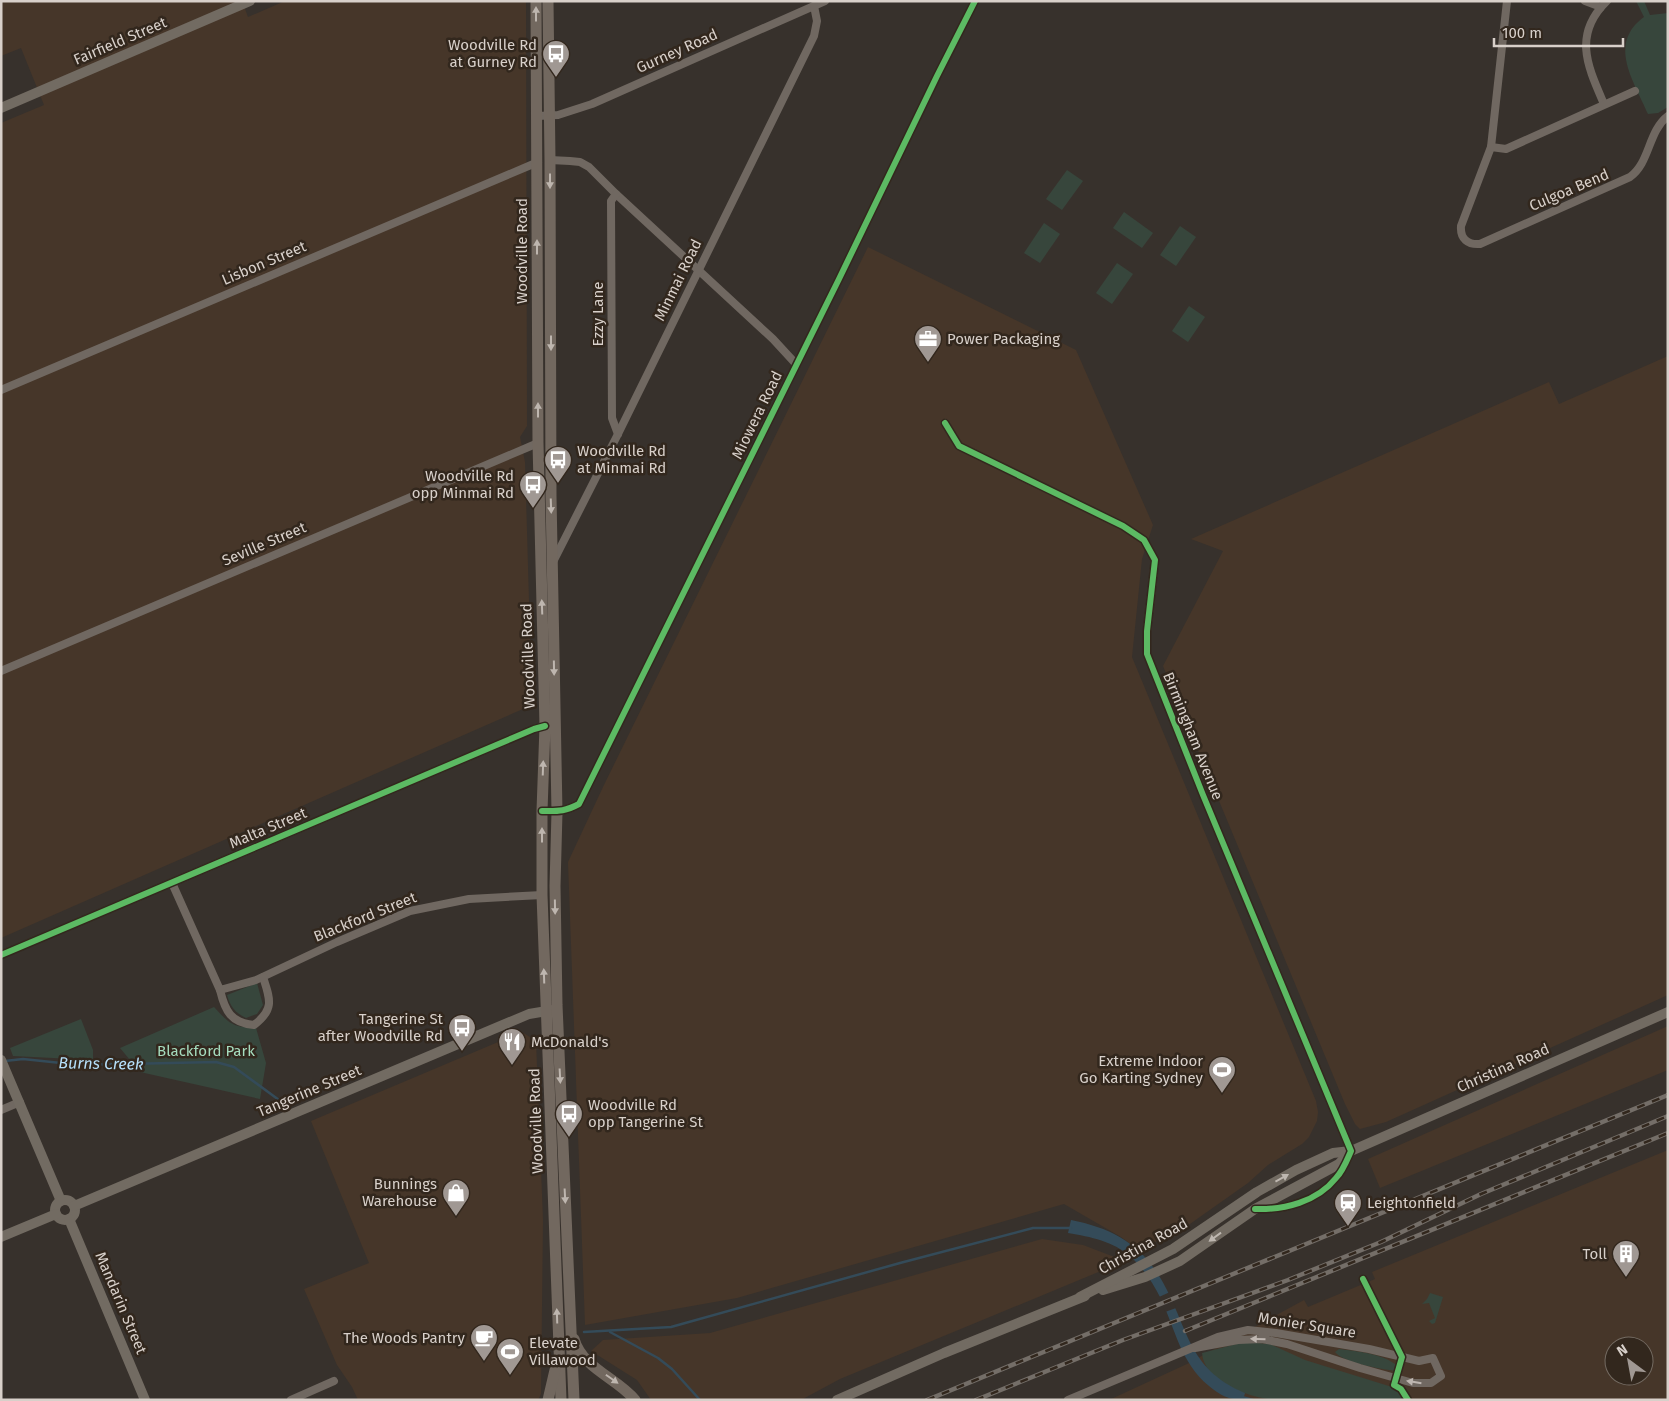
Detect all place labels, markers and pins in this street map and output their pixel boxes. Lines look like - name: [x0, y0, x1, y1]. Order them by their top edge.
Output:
- place label: Woodville Rd at Gurney Rd: [448, 36, 537, 71]
- bus stop icon: Woodville Rd at Gurney Rd: [541, 39, 571, 78]
- office icon: Power Packaging: [913, 324, 943, 363]
- place label: Power Packaging: [947, 330, 1060, 348]
- place label: Woodville Rd at Minmai Rd: [577, 442, 666, 477]
- bus stop icon: Woodville Rd at Minmai Rd: [543, 445, 573, 484]
- place label: Woodville Rd opp Minmai Rd: [412, 467, 514, 502]
- bus stop icon: Woodville Rd opp Minmai Rd: [518, 470, 548, 509]
- place label: Tangerine St after Woodville Rd: [318, 1010, 444, 1045]
- bus stop icon: Tangerine St after Woodville Rd: [447, 1013, 477, 1052]
- restaurant icon: McDonald's: [497, 1027, 527, 1066]
- place label: McDonald's: [531, 1033, 609, 1051]
- place label: Extreme Indoor Go Karting Sydney: [1079, 1052, 1204, 1087]
- sports icon: Extreme Indoor Go Karting Sydney: [1207, 1055, 1237, 1094]
- place label: Woodville Rd opp Tangerine St: [588, 1096, 703, 1131]
- bus stop icon: Woodville Rd opp Tangerine St: [554, 1099, 584, 1138]
- place label: Bunnings Warehouse: [362, 1175, 437, 1210]
- shop icon: Bunnings Warehouse: [441, 1178, 471, 1217]
- station icon: Leightonfield: [1333, 1188, 1363, 1227]
- place label: Leightonfield: [1367, 1194, 1456, 1212]
- building icon: Toll: [1611, 1239, 1641, 1278]
- place label: Toll: [1583, 1245, 1608, 1263]
- cafe icon: The Woods Pantry: [469, 1323, 499, 1362]
- place label: The Woods Pantry: [343, 1329, 466, 1347]
- place label: Elevate Villawood: [529, 1334, 596, 1369]
- sports icon: Elevate Villawood: [495, 1337, 525, 1376]

